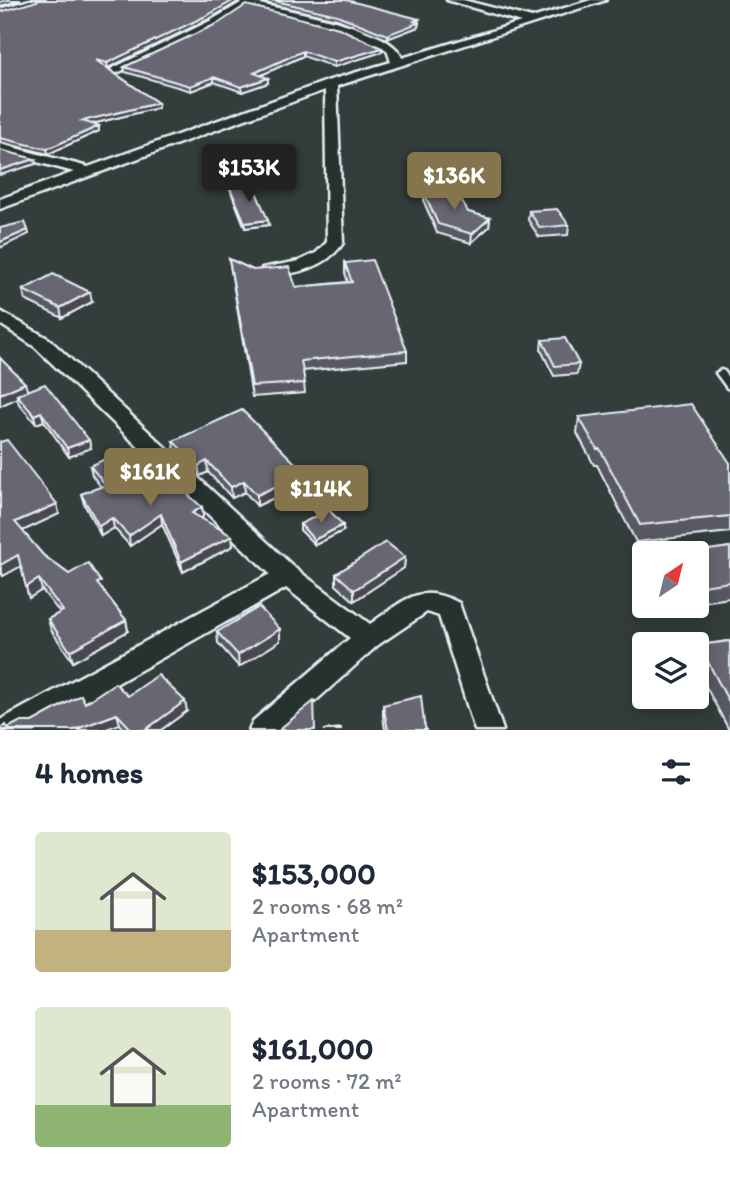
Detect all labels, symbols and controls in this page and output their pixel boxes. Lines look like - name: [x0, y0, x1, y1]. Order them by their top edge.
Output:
- pin: $153K: [200, 144, 298, 204]
- pin: $136K: [405, 152, 503, 212]
- text: $153K: [218, 153, 280, 181]
- text: $136K: [423, 161, 485, 189]
- pin: $161K: [101, 448, 199, 508]
- text: $161K: [120, 457, 180, 485]
- pin: $114K: [272, 466, 370, 525]
- text: $114K: [290, 474, 352, 502]
- north arrow: [632, 541, 709, 618]
- map controls: [632, 541, 709, 709]
- button: layers: [632, 632, 709, 709]
- icon: filters: [657, 753, 695, 791]
- text: 4 homes: [35, 754, 143, 791]
- text: $153,000: [252, 855, 376, 892]
- icon: home: [91, 860, 175, 944]
- text: 2 rooms · 68 m²: [252, 892, 403, 920]
- text: Apartment: [252, 920, 359, 948]
- text: $161,000: [252, 1030, 373, 1067]
- icon: home: [91, 1035, 175, 1119]
- text: 2 rooms · 72 m²: [252, 1067, 402, 1095]
- text: Apartment: [252, 1095, 359, 1123]

